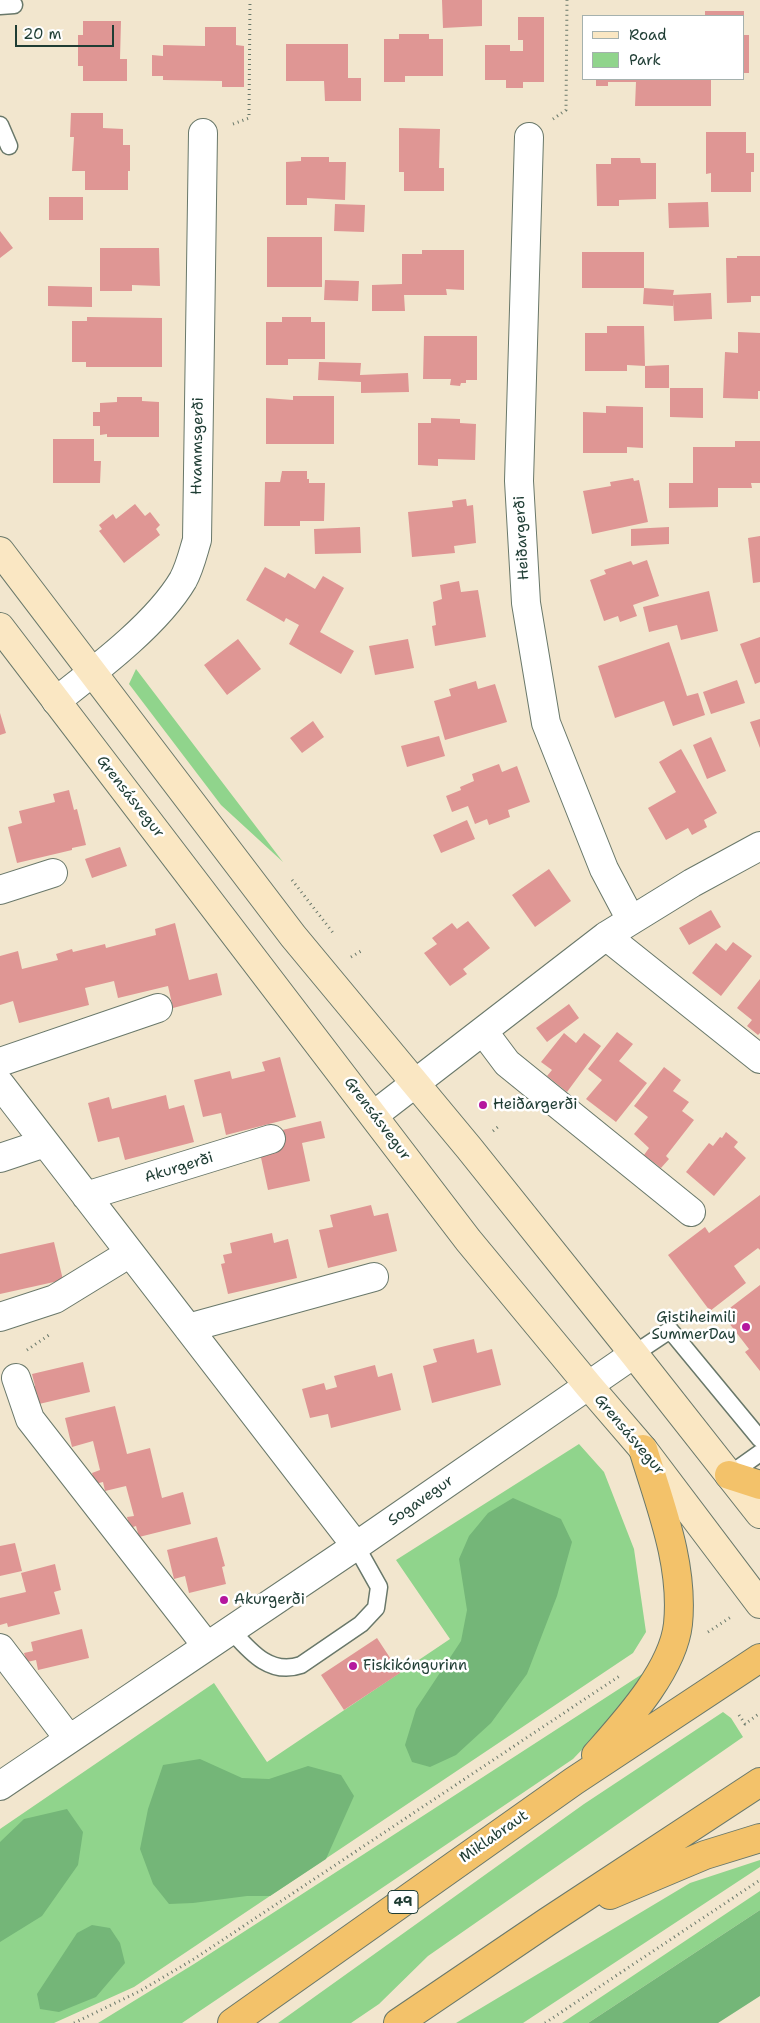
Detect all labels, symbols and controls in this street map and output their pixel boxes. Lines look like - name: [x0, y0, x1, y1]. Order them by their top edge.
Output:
- scale bar: [18, 15, 116, 47]
- legend: [582, 15, 745, 80]
- text: 20 m: [23, 24, 62, 44]
- text: Road: [629, 25, 667, 45]
- text: Park: [629, 50, 661, 70]
- street label: Hvammsgerði: [188, 397, 208, 495]
- street label: Heiðargerði: [511, 495, 533, 581]
- street label: Grensásvegur: [92, 752, 168, 842]
- street label: Grensásvegur: [340, 1074, 414, 1164]
- place label: Heiðargerði: [493, 1096, 578, 1114]
- marker: Heiðargerði: [477, 1099, 489, 1111]
- street label: Akurgerði: [142, 1149, 216, 1187]
- place label: Gistiheimili SummerDay: [652, 1309, 736, 1344]
- marker: Gistiheimili SummerDay: [740, 1321, 752, 1333]
- street label: Grensásvegur: [590, 1391, 668, 1479]
- street label: Sogavegur: [385, 1472, 457, 1530]
- place label: Akurgerði: [234, 1591, 305, 1609]
- marker: Akurgerði: [218, 1594, 230, 1606]
- place label: Fiskikóngurinn: [363, 1657, 467, 1675]
- marker: Fiskikóngurinn: [347, 1660, 359, 1672]
- street label: Miklabraut: [456, 1807, 532, 1867]
- road number: 49: [388, 1890, 418, 1914]

